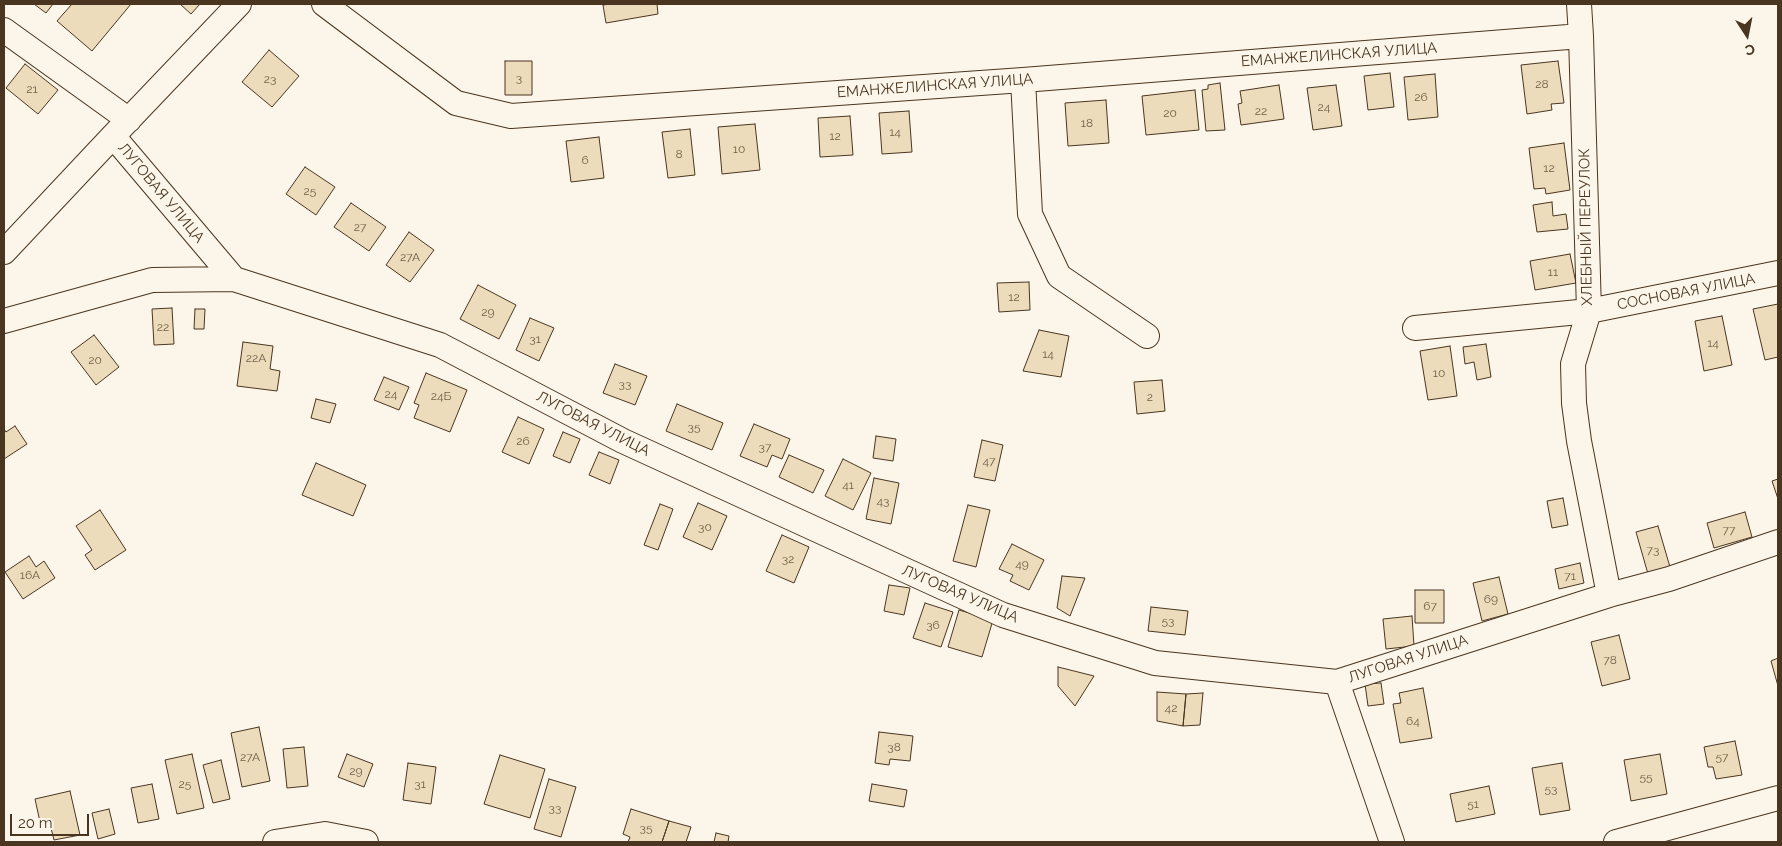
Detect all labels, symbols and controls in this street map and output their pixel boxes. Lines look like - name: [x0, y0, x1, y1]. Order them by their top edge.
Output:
- north arrow: [1722, 10, 1772, 60]
- street label: ЕМАНЖЕЛИНСКАЯ УЛИЦА: [1240, 39, 1438, 71]
- text: С: [1744, 41, 1756, 58]
- street label: ЕМАНЖЕЛИНСКАЯ УЛИЦА: [836, 70, 1034, 102]
- house number: 3: [516, 71, 522, 85]
- house number: 23: [264, 72, 276, 86]
- house number: 28: [1535, 77, 1549, 91]
- house number: 21: [26, 82, 38, 96]
- house number: 26: [1414, 90, 1428, 104]
- house number: 24: [1318, 100, 1330, 114]
- house number: 22: [1255, 104, 1267, 118]
- house number: 20: [1163, 106, 1177, 120]
- house number: 18: [1081, 116, 1093, 130]
- house number: 14: [889, 125, 901, 139]
- house number: 12: [829, 129, 841, 143]
- street label: ЛУГОВАЯ УЛИЦА: [114, 139, 208, 247]
- house number: 10: [733, 142, 745, 156]
- house number: 8: [675, 147, 683, 161]
- street label: ХЛЕБНЫЙ ПЕРЕУЛОК: [1576, 148, 1596, 306]
- house number: 6: [581, 153, 589, 167]
- house number: 12: [1543, 161, 1555, 175]
- house number: 25: [304, 184, 316, 198]
- house number: 27: [354, 220, 366, 234]
- house number: 27А: [400, 250, 420, 264]
- house number: 11: [1548, 265, 1558, 279]
- street label: СОСНОВАЯ УЛИЦА: [1616, 270, 1756, 314]
- house number: 12: [1008, 290, 1020, 304]
- house number: 29: [481, 305, 495, 319]
- house number: 22: [157, 320, 169, 334]
- house number: 31: [529, 332, 541, 346]
- house number: 14: [1707, 336, 1719, 350]
- house number: 14: [1042, 347, 1054, 361]
- house number: 22А: [246, 351, 266, 365]
- house number: 20: [88, 353, 102, 367]
- house number: 10: [1433, 366, 1445, 380]
- house number: 33: [619, 377, 631, 391]
- house number: 24: [385, 387, 397, 401]
- street label: ЛУГОВАЯ УЛИЦА: [533, 388, 653, 460]
- house number: 24Б: [431, 389, 451, 403]
- house number: 2: [1147, 390, 1153, 404]
- house number: 35: [688, 420, 700, 434]
- house number: 26: [516, 434, 530, 448]
- house number: 37: [759, 440, 771, 454]
- house number: 47: [983, 454, 995, 468]
- house number: 41: [842, 478, 854, 492]
- house number: 43: [877, 494, 889, 508]
- house number: 30: [698, 520, 712, 534]
- house number: 77: [1723, 523, 1735, 537]
- house number: 73: [1647, 543, 1659, 557]
- house number: 32: [782, 552, 794, 566]
- house number: 49: [1015, 557, 1029, 571]
- street label: ЛУГОВАЯ УЛИЦА: [899, 561, 1021, 627]
- house number: 16А: [20, 568, 40, 582]
- house number: 71: [1564, 569, 1576, 583]
- house number: 69: [1484, 592, 1498, 606]
- house number: 67: [1423, 599, 1437, 613]
- house number: 53: [1162, 614, 1174, 628]
- house number: 36: [926, 618, 940, 632]
- street label: ЛУГОВАЯ УЛИЦА: [1346, 631, 1470, 687]
- house number: 78: [1603, 653, 1617, 667]
- house number: 42: [1165, 701, 1177, 715]
- house number: 64: [1406, 714, 1420, 728]
- house number: 38: [887, 740, 901, 754]
- house number: 27А: [240, 750, 260, 764]
- house number: 57: [1716, 750, 1728, 764]
- house number: 29: [349, 764, 363, 778]
- house number: 55: [1639, 770, 1653, 784]
- house number: 25: [179, 777, 191, 791]
- house number: 31: [414, 777, 426, 791]
- house number: 53: [1545, 782, 1557, 796]
- house number: 51: [1467, 797, 1479, 811]
- house number: 33: [549, 801, 561, 815]
- scale bar: [12, 804, 91, 836]
- text: 20 m: [18, 814, 53, 832]
- house number: 35: [640, 821, 652, 835]

